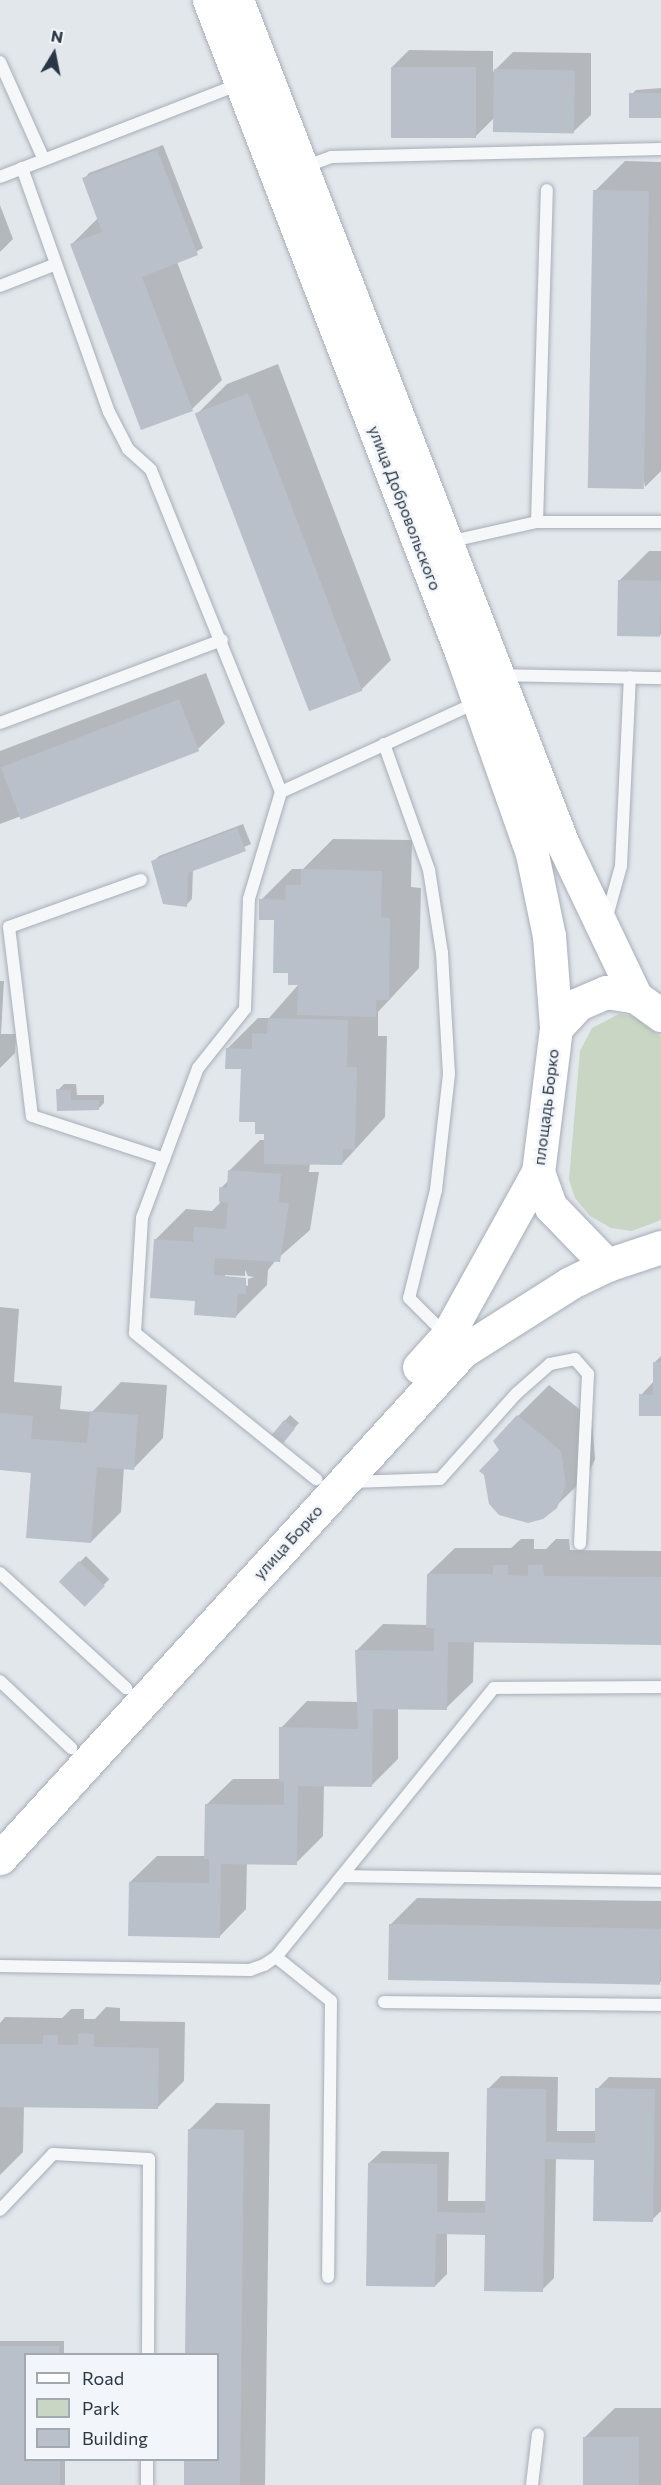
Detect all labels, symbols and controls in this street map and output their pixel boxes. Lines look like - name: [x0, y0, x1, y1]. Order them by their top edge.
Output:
- north arrow: [24, 24, 84, 84]
- text: N: [50, 25, 65, 46]
- street label: улица Добровольского: [365, 423, 445, 593]
- street label: площадь Борко: [529, 1048, 563, 1166]
- street label: улица Борко: [250, 1501, 326, 1583]
- legend: [24, 2353, 219, 2461]
- text: Road: [82, 2367, 124, 2389]
- text: Park: [82, 2397, 120, 2419]
- text: Building: [82, 2427, 148, 2449]

